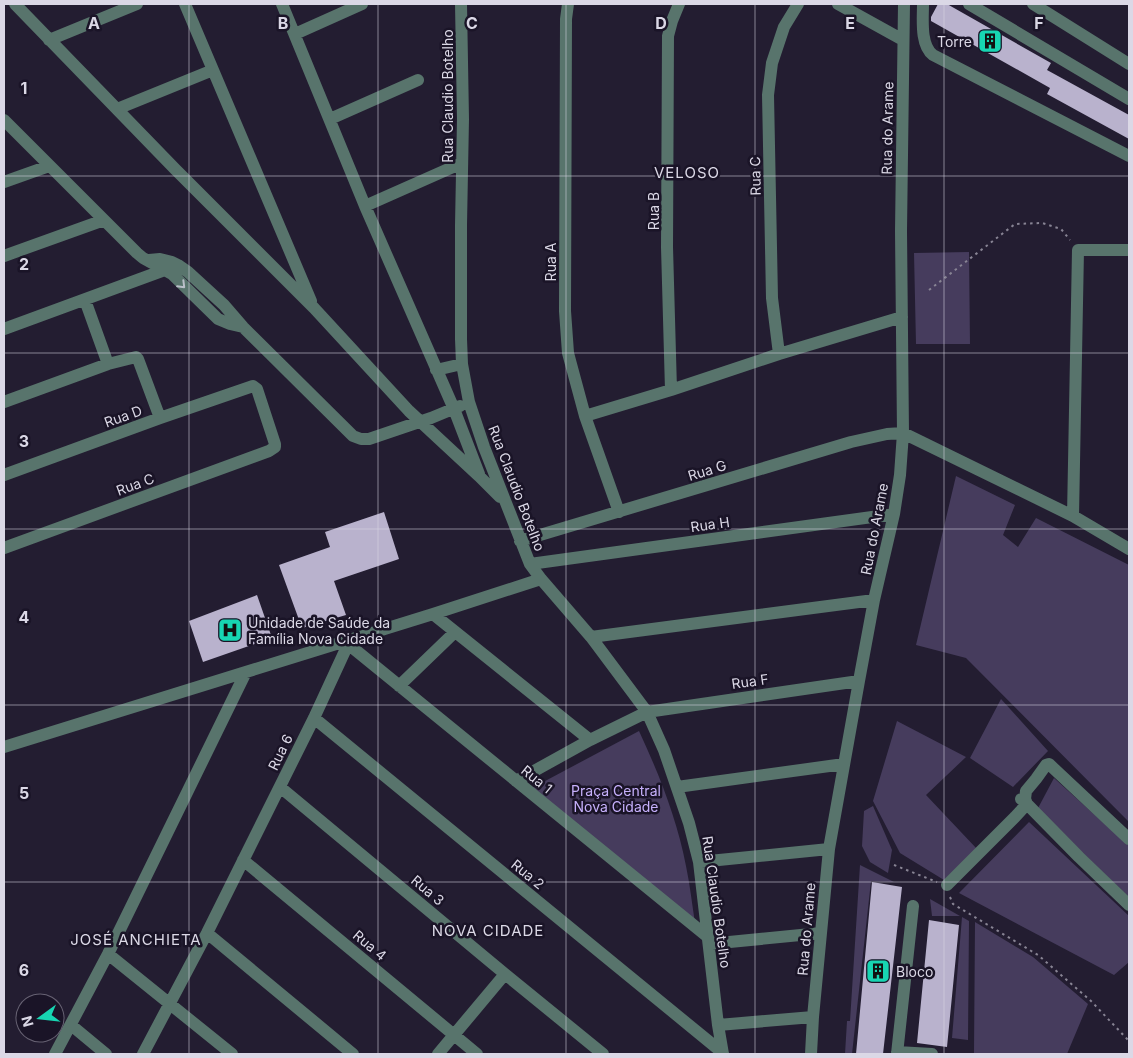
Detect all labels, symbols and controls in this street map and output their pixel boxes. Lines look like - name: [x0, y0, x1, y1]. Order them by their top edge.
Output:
- text: A: [88, 13, 100, 33]
- text: B: [278, 13, 288, 33]
- text: C: [466, 13, 478, 33]
- text: D: [655, 13, 667, 33]
- text: E: [845, 13, 855, 33]
- text: F: [1034, 13, 1044, 33]
- building icon: Torre: [977, 28, 1003, 54]
- street label: Rua Claudio Botelho: [439, 29, 456, 163]
- place label: Torre: [937, 33, 972, 50]
- text: 1: [21, 78, 27, 98]
- street label: Rua do Arame: [878, 81, 896, 175]
- street label: Rua C: [746, 156, 764, 196]
- district label: VELOSO: [654, 163, 720, 182]
- street label: Rua B: [645, 192, 662, 230]
- street label: Rua A: [542, 242, 559, 281]
- text: 2: [19, 254, 29, 274]
- one-way arrow: [177, 279, 186, 288]
- street label: Rua D: [102, 401, 144, 431]
- street label: Rua Claudio Botelho: [485, 423, 549, 553]
- text: 3: [19, 431, 29, 451]
- street label: Rua G: [686, 456, 728, 484]
- street label: Rua C: [114, 469, 156, 499]
- street label: Rua do Arame: [857, 482, 891, 576]
- street label: Rua H: [689, 513, 731, 535]
- text: 4: [19, 607, 30, 627]
- place label: Unidade de Saúde da Família Nova Cidade: [248, 614, 390, 647]
- hospital icon: Unidade de Saúde da Família Nova Cidade: [217, 617, 243, 643]
- street label: Rua F: [730, 670, 770, 692]
- street label: Rua 6: [264, 731, 296, 773]
- street label: Rua 1: [518, 761, 556, 797]
- park label: Praça Central Nova Cidade: [571, 782, 661, 815]
- text: 5: [19, 783, 29, 803]
- street label: Rua Claudio Botelho: [699, 835, 735, 969]
- street label: Rua 2: [508, 856, 548, 892]
- street label: Rua 3: [408, 871, 448, 909]
- street label: Rua do Arame: [793, 882, 819, 976]
- district label: NOVA CIDADE: [432, 921, 544, 940]
- street label: Rua 4: [350, 926, 390, 964]
- district label: JOSÉ ANCHIETA: [70, 930, 202, 949]
- building icon: Bloco: [865, 958, 891, 984]
- text: 6: [19, 960, 29, 980]
- place label: Bloco: [896, 963, 933, 980]
- north arrow: [15, 993, 65, 1043]
- text: N: [17, 1014, 37, 1029]

